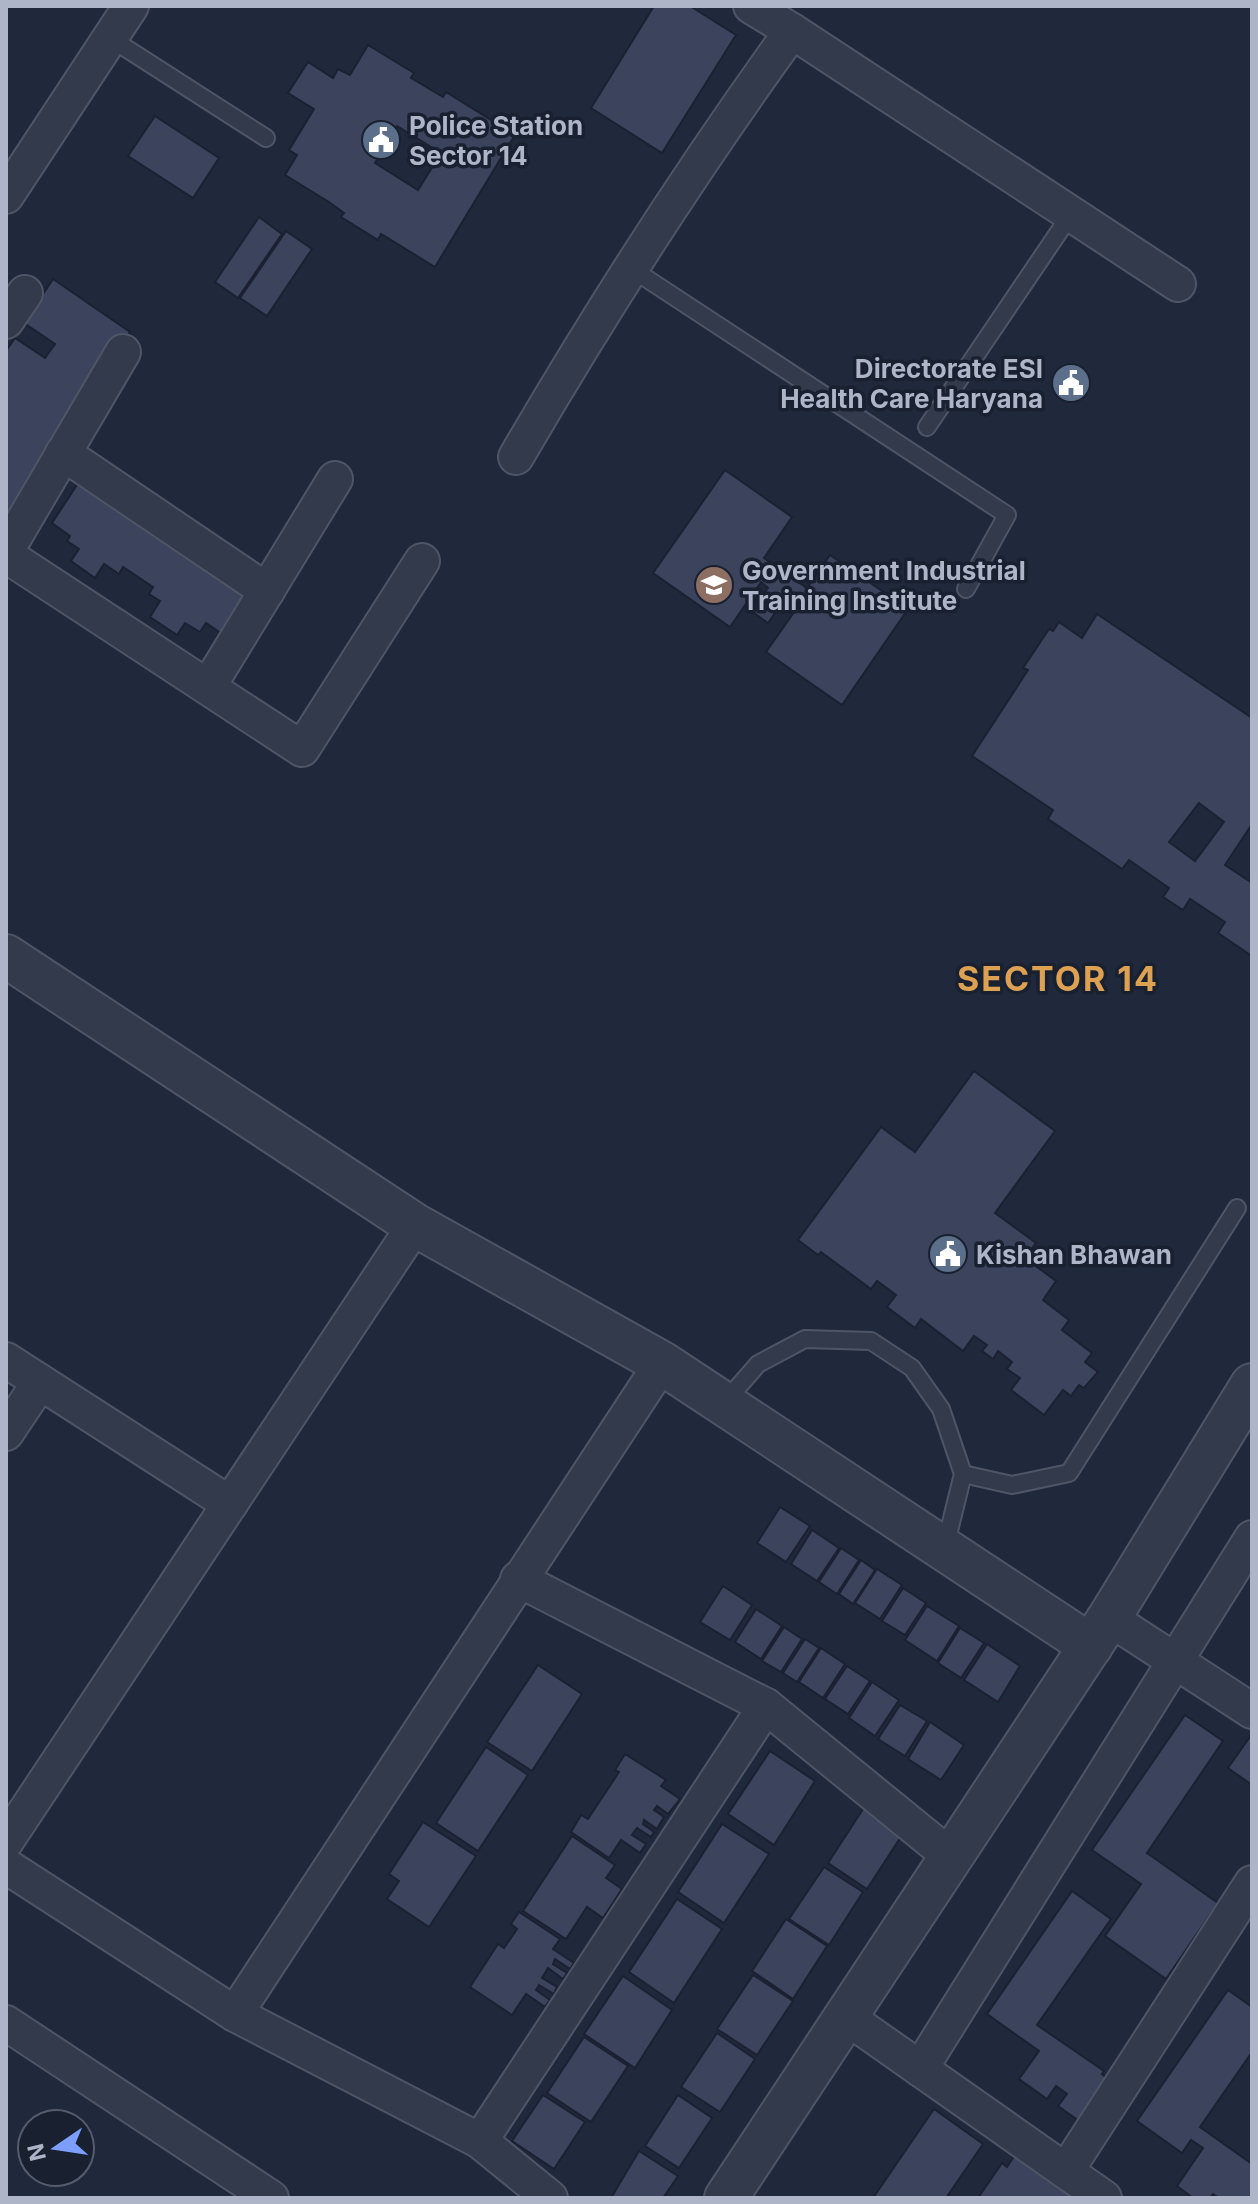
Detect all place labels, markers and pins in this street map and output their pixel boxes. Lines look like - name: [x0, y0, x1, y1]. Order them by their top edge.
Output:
- place label: Police Station Sector 14: [409, 110, 583, 171]
- public building icon: Police Station Sector 14: [360, 119, 402, 161]
- place label: Directorate ESI Health Care Haryana: [780, 353, 1043, 414]
- public building icon: Directorate ESI Health Care Haryana: [1050, 362, 1092, 404]
- place label: Government Industrial Training Institute: [742, 555, 1026, 616]
- school or university icon: Government Industrial Training Institute: [693, 564, 735, 606]
- public building icon: Kishan Bhawan: [927, 1233, 969, 1275]
- place label: Kishan Bhawan: [976, 1239, 1172, 1270]

